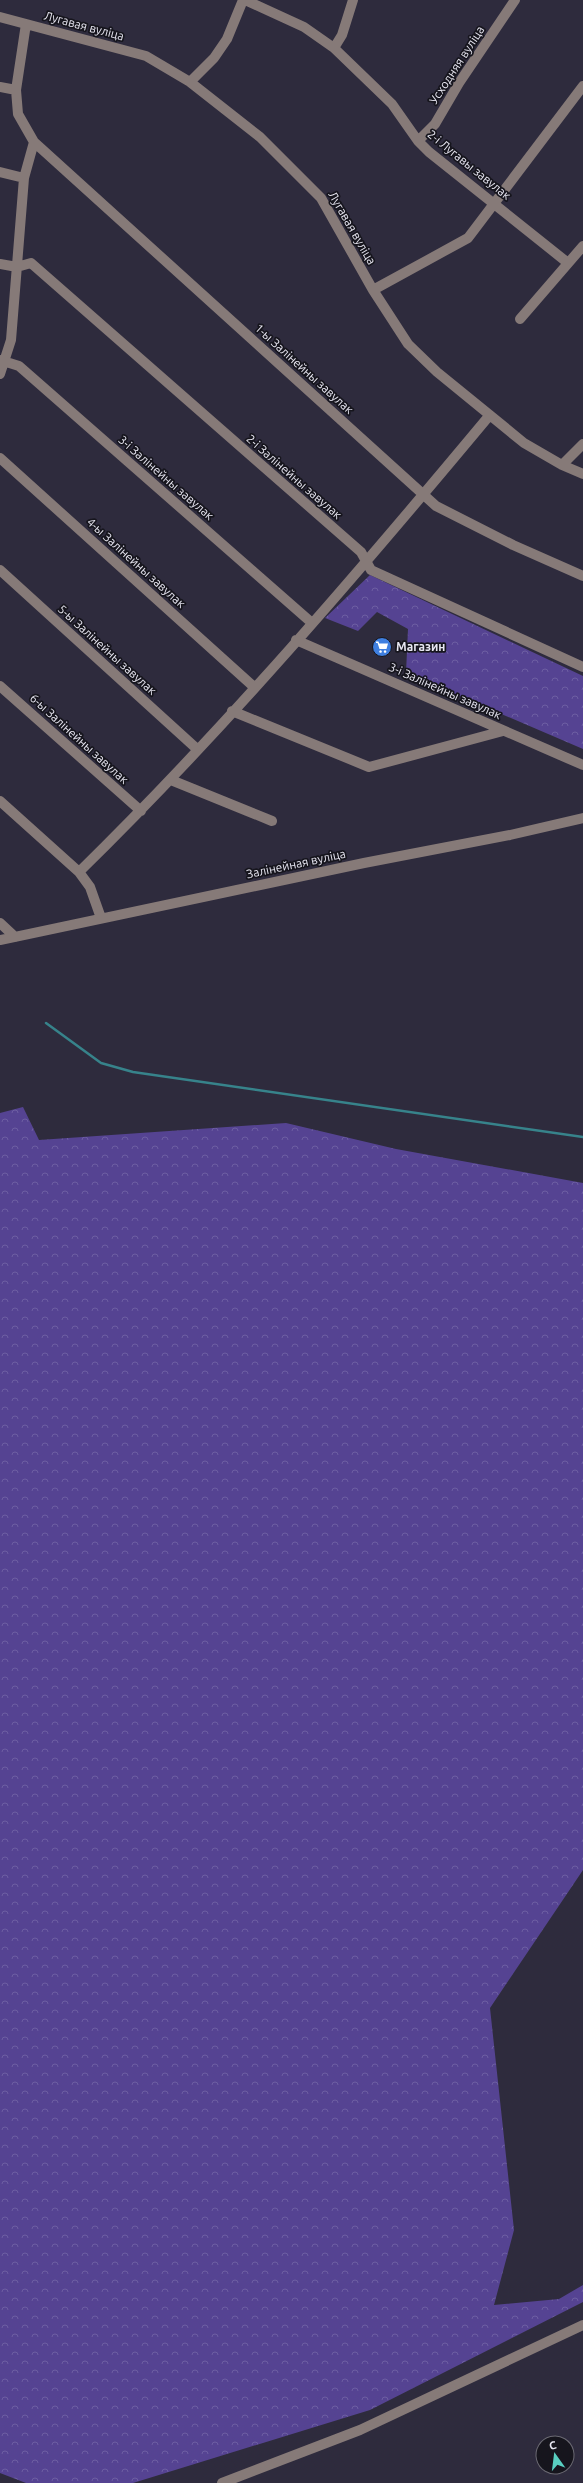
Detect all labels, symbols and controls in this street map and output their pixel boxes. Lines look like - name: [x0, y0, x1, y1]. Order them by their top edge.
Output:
- street label: Лугавая вуліца: [43, 9, 126, 42]
- street label: Усходняя вуліца: [427, 23, 487, 106]
- street label: 2-і Лугавы завулак: [425, 127, 513, 202]
- street label: Лугавая вуліца: [326, 189, 379, 267]
- street label: 1-ы Залінейны завулак: [253, 321, 356, 416]
- street label: 2-і Залінейны завулак: [244, 432, 345, 521]
- street label: 3-і Залінейны завулак: [116, 433, 217, 522]
- street label: 4-ы Залінейны завулак: [85, 515, 188, 610]
- street label: 5-ы Залінейны завулак: [56, 602, 159, 697]
- supermarket icon: Магазин: [371, 636, 393, 658]
- place label: Магазин: [396, 640, 445, 653]
- street label: 3-і Залінейны завулак: [387, 660, 503, 721]
- street label: 6-ы Залінейны завулак: [28, 691, 131, 786]
- street label: Залінейная вуліца: [245, 847, 347, 880]
- north arrow: [535, 2435, 575, 2475]
- text: С: [548, 2439, 557, 2452]

